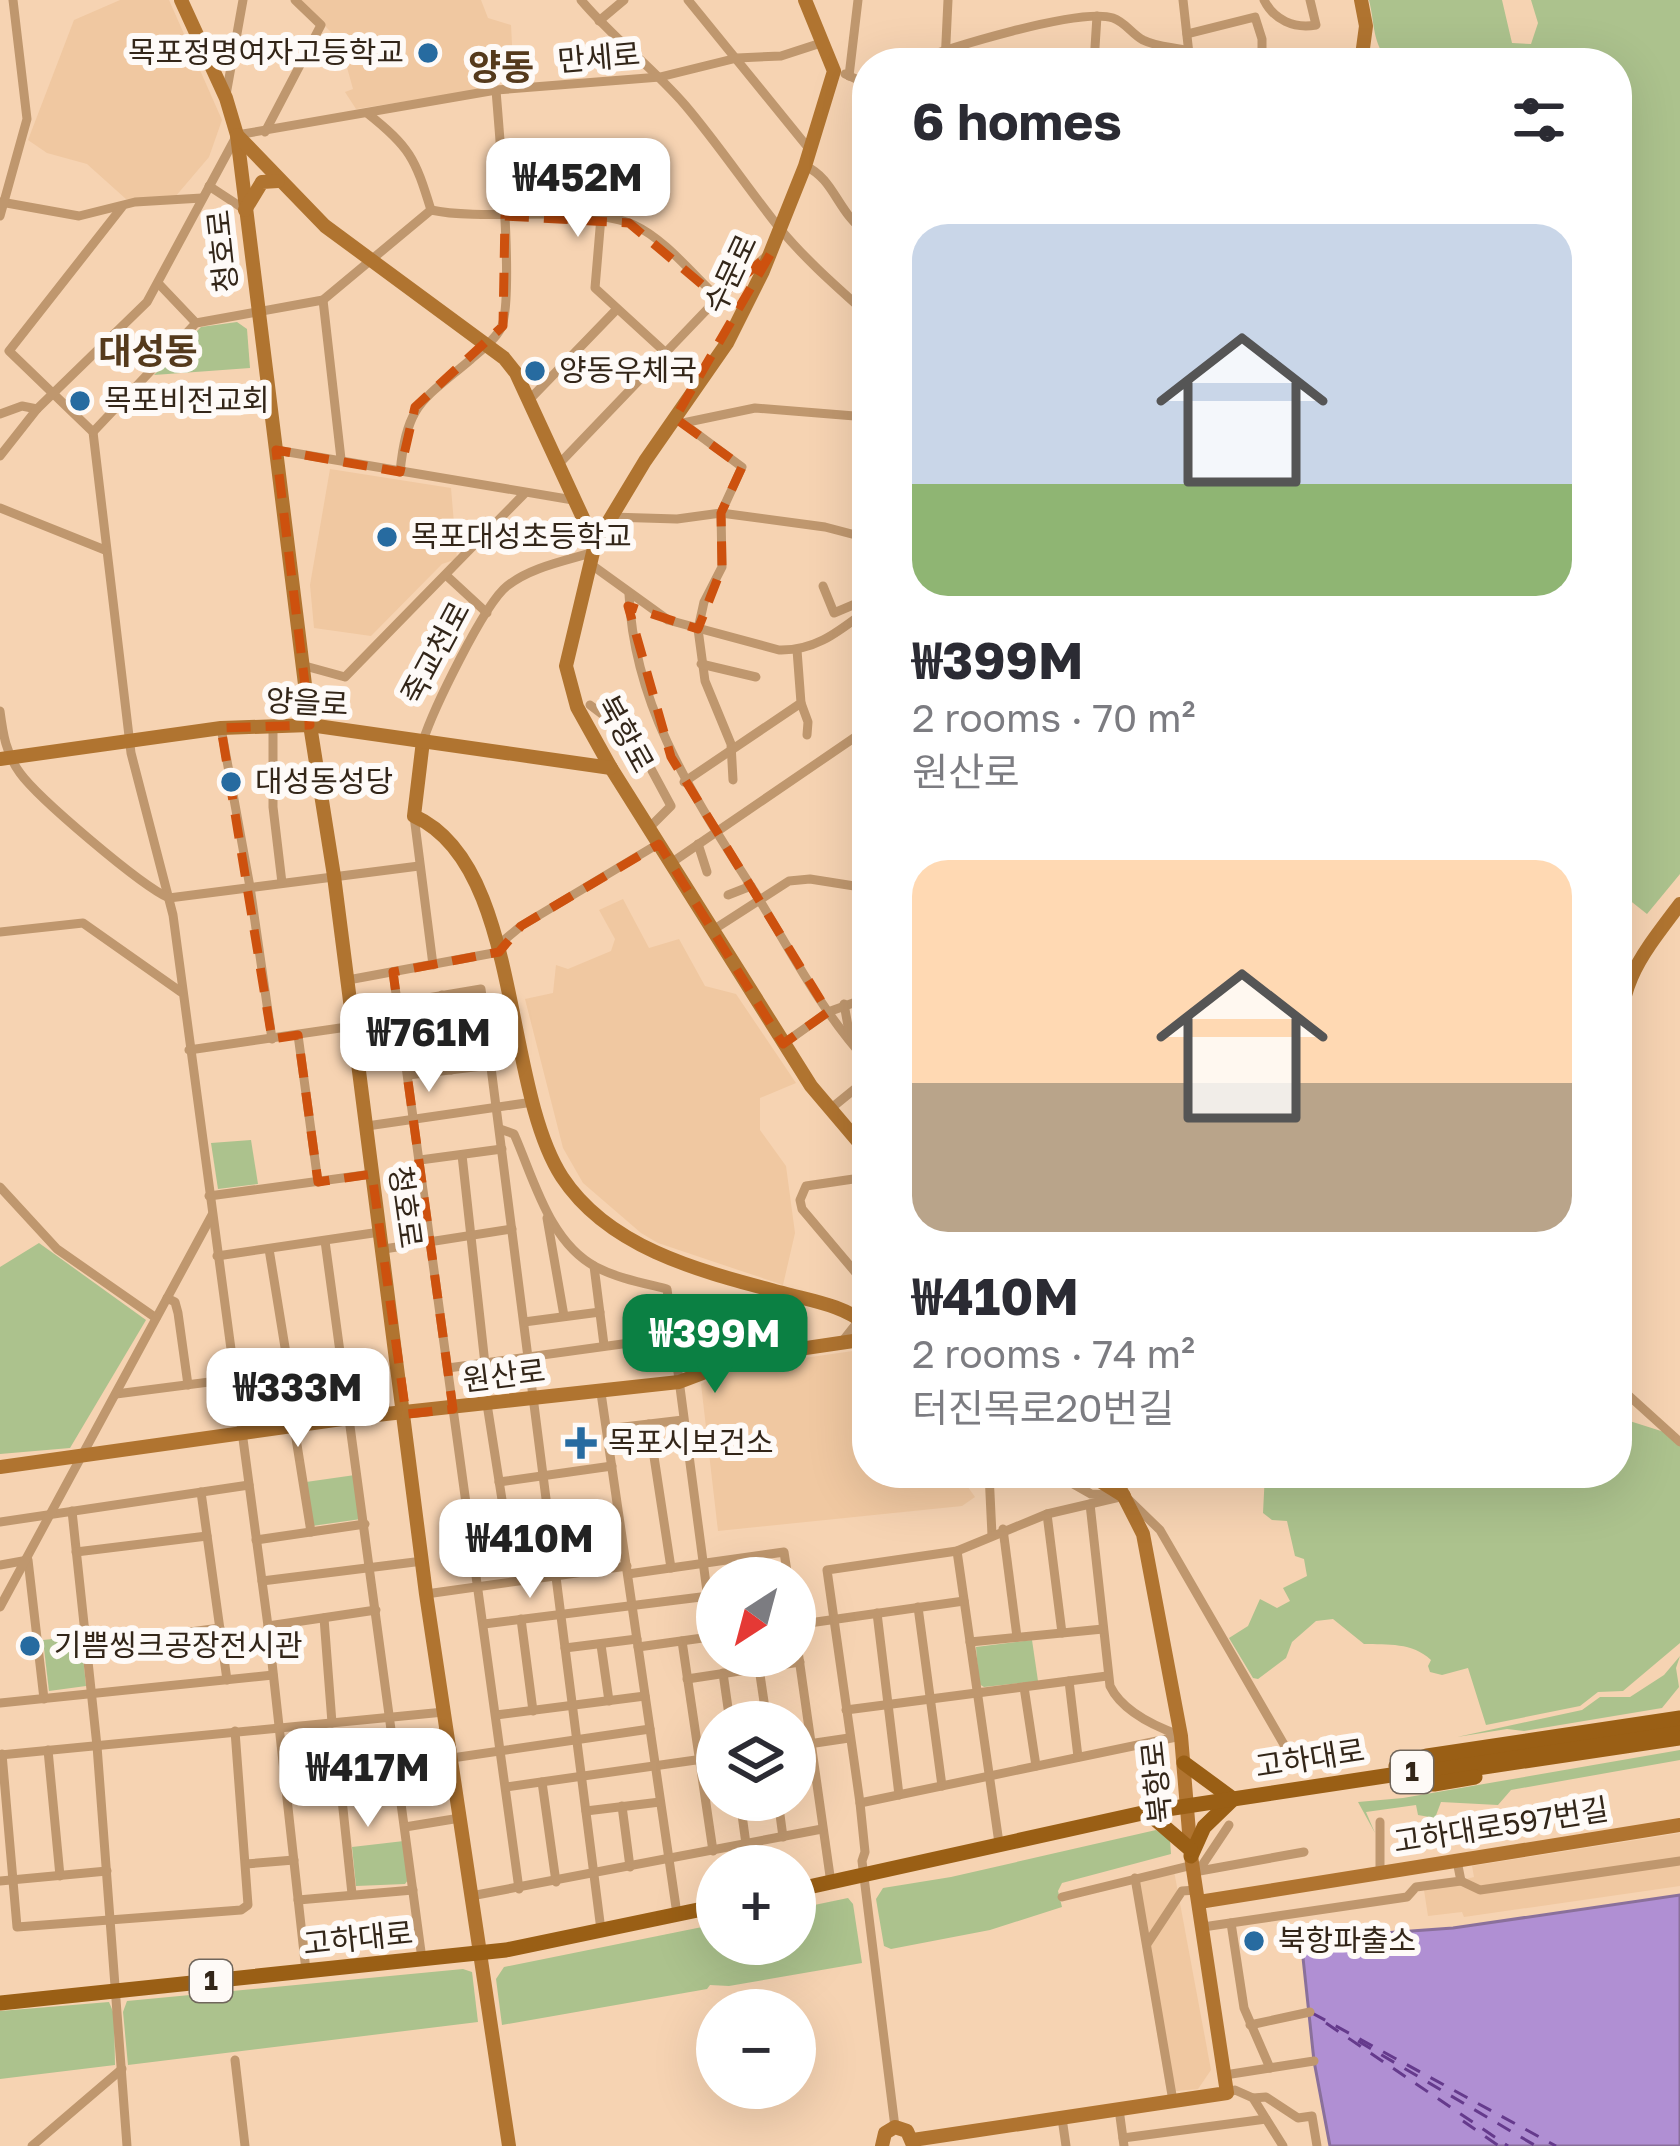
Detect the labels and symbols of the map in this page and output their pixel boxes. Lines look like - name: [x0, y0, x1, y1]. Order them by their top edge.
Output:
- place label: 목포정명여자고등학교: [128, 34, 404, 70]
- street label: 만세로: [556, 35, 642, 79]
- marker: 목포정명여자고등학교: [415, 40, 441, 66]
- district label: 양동: [468, 45, 534, 88]
- pin: ₩452M: [494, 138, 662, 240]
- street label: 청호로: [200, 208, 244, 294]
- street label: 수문로: [696, 228, 764, 319]
- district label: 대성동: [98, 329, 198, 372]
- place label: 양동우체국: [559, 352, 697, 388]
- marker: 양동우체국: [522, 358, 548, 384]
- place label: 목포비전교회: [104, 382, 270, 418]
- marker: 목포비전교회: [67, 388, 93, 414]
- place label: 목포대성초등학교: [411, 518, 632, 554]
- marker: 목포대성초등학교: [374, 524, 400, 550]
- street label: 죽교천로: [393, 595, 477, 710]
- street label: 양을로: [265, 682, 349, 722]
- street label: 북항로: [590, 689, 662, 778]
- place label: 대성동성당: [255, 763, 393, 799]
- marker: 대성동성당: [218, 769, 244, 795]
- pin: ₩761M: [345, 993, 513, 1095]
- street label: 청호로: [382, 1163, 430, 1250]
- pin: ₩399M: [631, 1294, 799, 1396]
- pin: ₩333M: [214, 1348, 382, 1450]
- street label: 원산로: [461, 1352, 547, 1398]
- place label: 목포시보건소: [608, 1424, 774, 1460]
- marker: 목포시보건소: [565, 1427, 597, 1459]
- pin: ₩410M: [446, 1499, 614, 1601]
- north arrow: [696, 1557, 816, 1677]
- place label: 기쁨씽크공장전시관: [54, 1627, 302, 1663]
- marker: 기쁨씽크공장전시관: [17, 1633, 43, 1659]
- pin: ₩417M: [284, 1728, 452, 1830]
- street label: 고하대로: [1253, 1732, 1367, 1784]
- street label: 북항로: [1134, 1739, 1178, 1825]
- road number: 1: [1391, 1751, 1433, 1793]
- street label: 고하대로597번길: [1391, 1790, 1611, 1860]
- street label: 고하대로: [301, 1914, 415, 1962]
- place label: 북항파출소: [1278, 1922, 1416, 1958]
- marker: 북항파출소: [1241, 1928, 1267, 1954]
- road number: 1: [190, 1960, 232, 2002]

